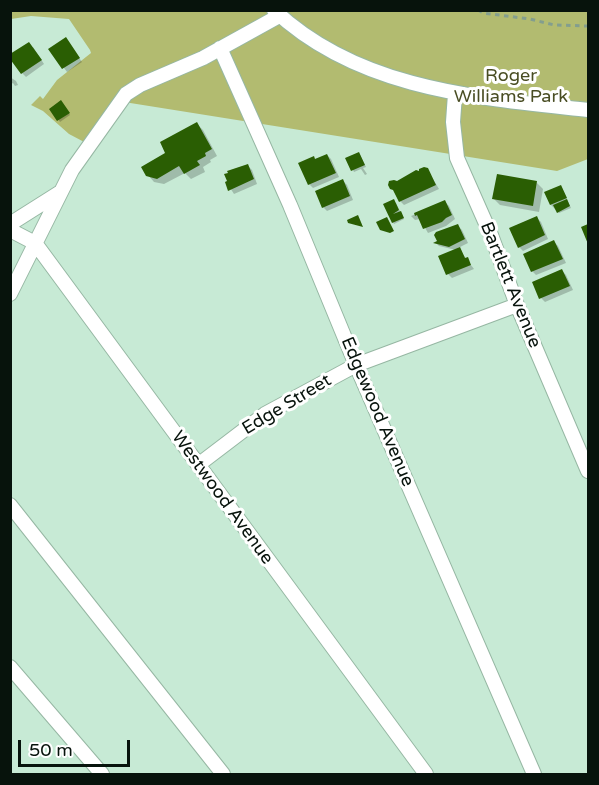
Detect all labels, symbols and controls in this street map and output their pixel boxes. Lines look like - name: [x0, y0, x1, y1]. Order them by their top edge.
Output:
- park label: Roger Williams Park: [454, 65, 568, 107]
- street label: Bartlett Avenue: [475, 219, 545, 351]
- street label: Edgewood Avenue: [336, 334, 418, 490]
- street label: Edge Street: [238, 370, 336, 440]
- street label: Westwood Avenue: [166, 427, 278, 569]
- scale bar: [21, 728, 134, 766]
- text: 50 m: [29, 739, 73, 761]

